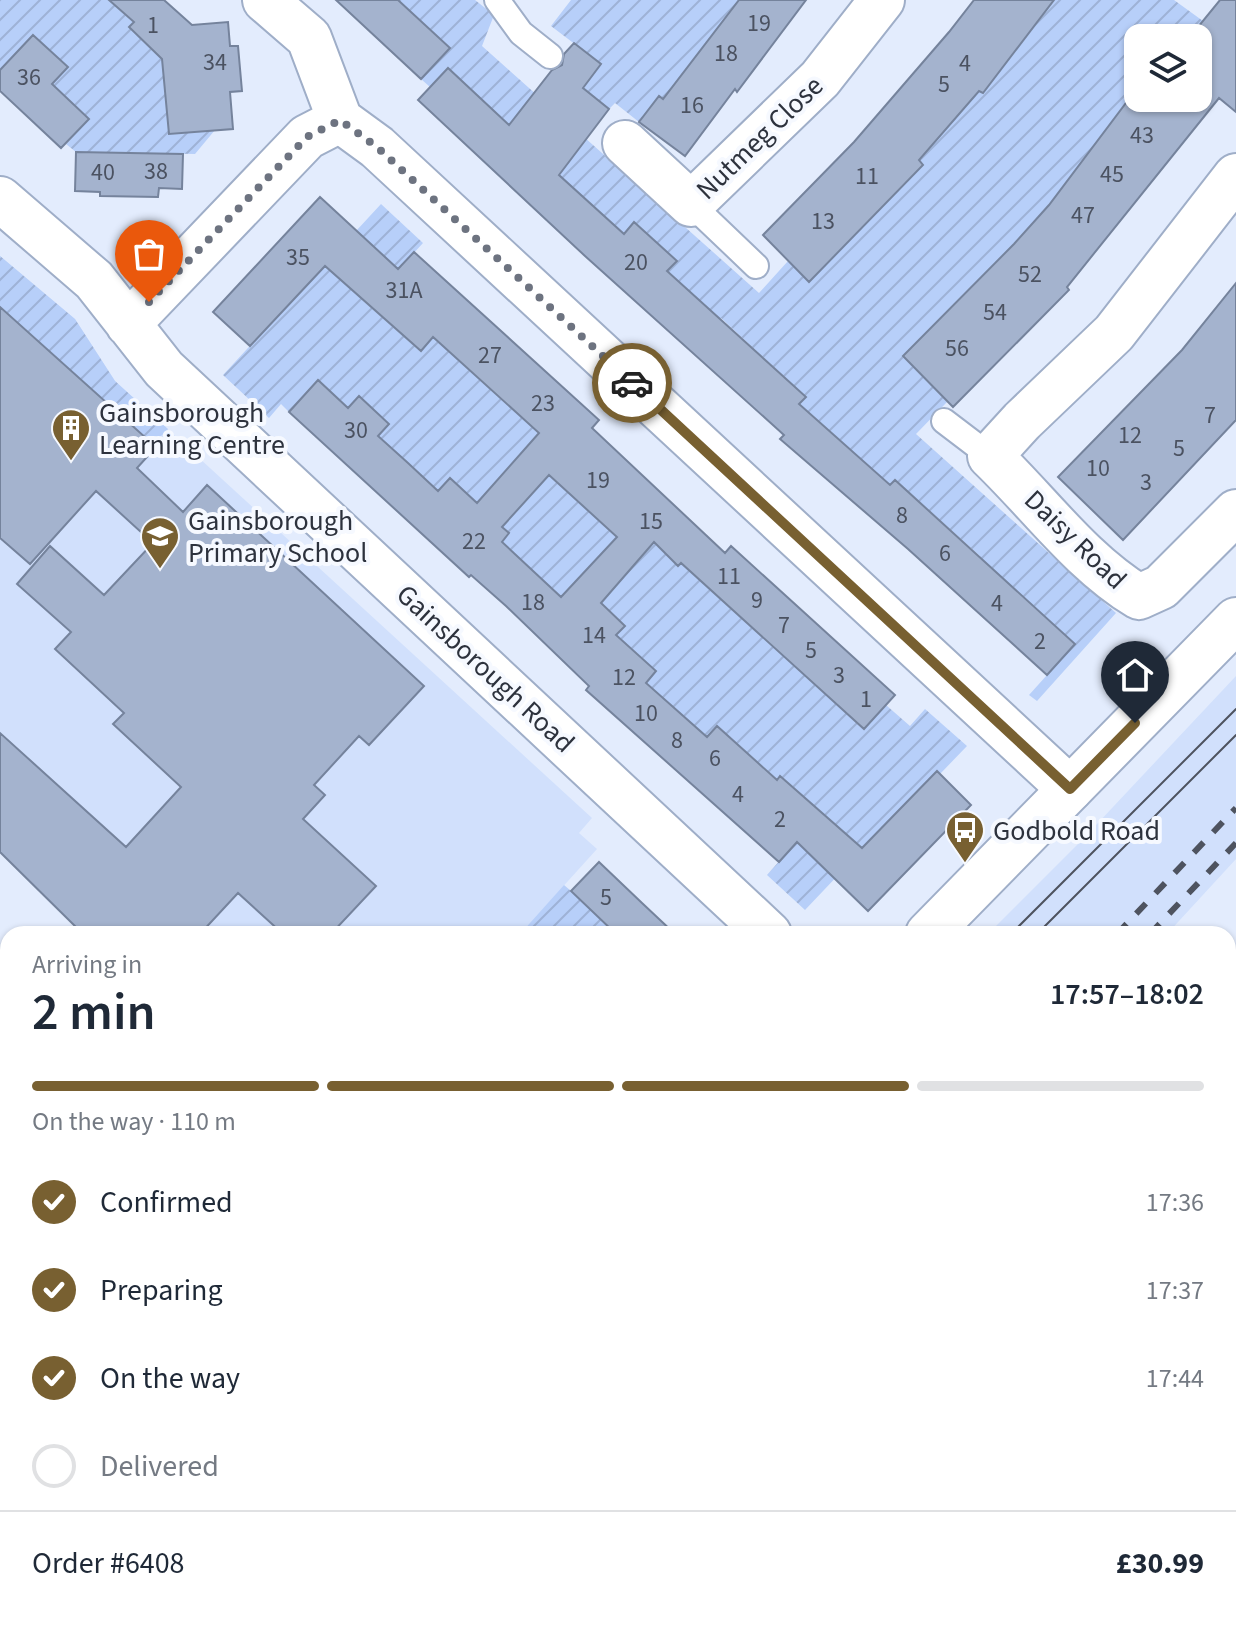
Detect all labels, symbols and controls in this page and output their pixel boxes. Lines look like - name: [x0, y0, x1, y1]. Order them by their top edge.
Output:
- house number: 19: [747, 6, 771, 41]
- house number: 1: [147, 8, 159, 43]
- map controls: [1124, 24, 1212, 112]
- button: layers: [1124, 24, 1212, 112]
- house number: 18: [714, 36, 738, 71]
- house number: 34: [203, 45, 227, 80]
- house number: 4: [959, 46, 971, 81]
- house number: 36: [17, 60, 41, 95]
- street label: Nutmeg Close: [687, 67, 832, 209]
- house number: 5: [938, 67, 950, 102]
- house number: 16: [680, 88, 704, 123]
- house number: 43: [1130, 118, 1154, 153]
- house number: 38: [144, 154, 168, 189]
- house number: 40: [91, 155, 115, 190]
- house number: 45: [1100, 157, 1124, 192]
- house number: 11: [855, 159, 879, 194]
- house number: 47: [1071, 198, 1095, 233]
- house number: 13: [811, 204, 835, 239]
- pin: [115, 220, 183, 302]
- icon: bag: [127, 232, 171, 276]
- house number: 35: [286, 240, 310, 275]
- house number: 20: [624, 245, 648, 280]
- house number: 52: [1018, 257, 1042, 292]
- house number: 31A: [386, 273, 422, 308]
- house number: 54: [983, 295, 1007, 330]
- house number: 56: [945, 331, 969, 366]
- house number: 27: [478, 338, 502, 373]
- courier: [592, 343, 672, 423]
- icon: car: [610, 361, 654, 405]
- house number: 23: [531, 386, 555, 421]
- place label: Gainsborough Learning Centre: [99, 393, 285, 465]
- house number: 7: [1204, 398, 1216, 433]
- building icon: Gainsborough Learning Centre: [50, 407, 92, 462]
- house number: 30: [344, 413, 368, 448]
- house number: 12: [1118, 418, 1142, 453]
- house number: 5: [1173, 431, 1185, 466]
- house number: 10: [1086, 451, 1110, 486]
- house number: 19: [586, 463, 610, 498]
- house number: 3: [1140, 465, 1152, 500]
- street label: Daisy Road: [1015, 481, 1136, 599]
- house number: 8: [896, 498, 908, 533]
- place label: Gainsborough Primary School: [188, 501, 367, 573]
- house number: 15: [639, 504, 663, 539]
- school or university icon: Gainsborough Primary School: [139, 515, 181, 570]
- house number: 22: [462, 524, 486, 559]
- house number: 6: [939, 536, 951, 571]
- house number: 11: [717, 559, 741, 594]
- street label: Gainsborough Road: [387, 575, 583, 762]
- house number: 9: [751, 583, 763, 618]
- house number: 18: [521, 585, 545, 620]
- house number: 4: [991, 586, 1003, 621]
- house number: 7: [778, 608, 790, 643]
- house number: 14: [582, 618, 606, 653]
- house number: 2: [1034, 624, 1046, 659]
- house number: 5: [805, 633, 817, 668]
- pin: [1101, 641, 1169, 723]
- icon: home: [1113, 653, 1157, 697]
- house number: 3: [833, 658, 845, 693]
- house number: 12: [612, 660, 636, 695]
- house number: 1: [860, 682, 872, 717]
- house number: 10: [634, 696, 658, 731]
- house number: 8: [671, 723, 683, 758]
- house number: 6: [709, 741, 721, 776]
- house number: 4: [732, 777, 744, 812]
- house number: 2: [774, 802, 786, 837]
- bus stop icon: Godbold Road: [944, 809, 986, 864]
- place label: Godbold Road: [993, 811, 1160, 851]
- house number: 5: [600, 880, 612, 915]
- text: Arriving in: [32, 946, 142, 983]
- text: 17:57–18:02: [1050, 973, 1204, 1016]
- text: 2 min: [32, 976, 156, 1050]
- text: On the way · 110 m: [32, 1103, 236, 1140]
- icon: check: [32, 1180, 76, 1224]
- text: Confirmed: [100, 1181, 233, 1224]
- text: 17:36: [1146, 1184, 1204, 1221]
- icon: check: [32, 1268, 76, 1312]
- text: Preparing: [100, 1269, 223, 1312]
- text: 17:37: [1146, 1272, 1204, 1309]
- icon: check: [32, 1356, 76, 1400]
- text: On the way: [100, 1357, 240, 1400]
- text: 17:44: [1146, 1360, 1204, 1397]
- text: Delivered: [100, 1445, 219, 1488]
- text: Order #6408: [32, 1542, 185, 1585]
- text: £30.99: [1116, 1542, 1204, 1585]

